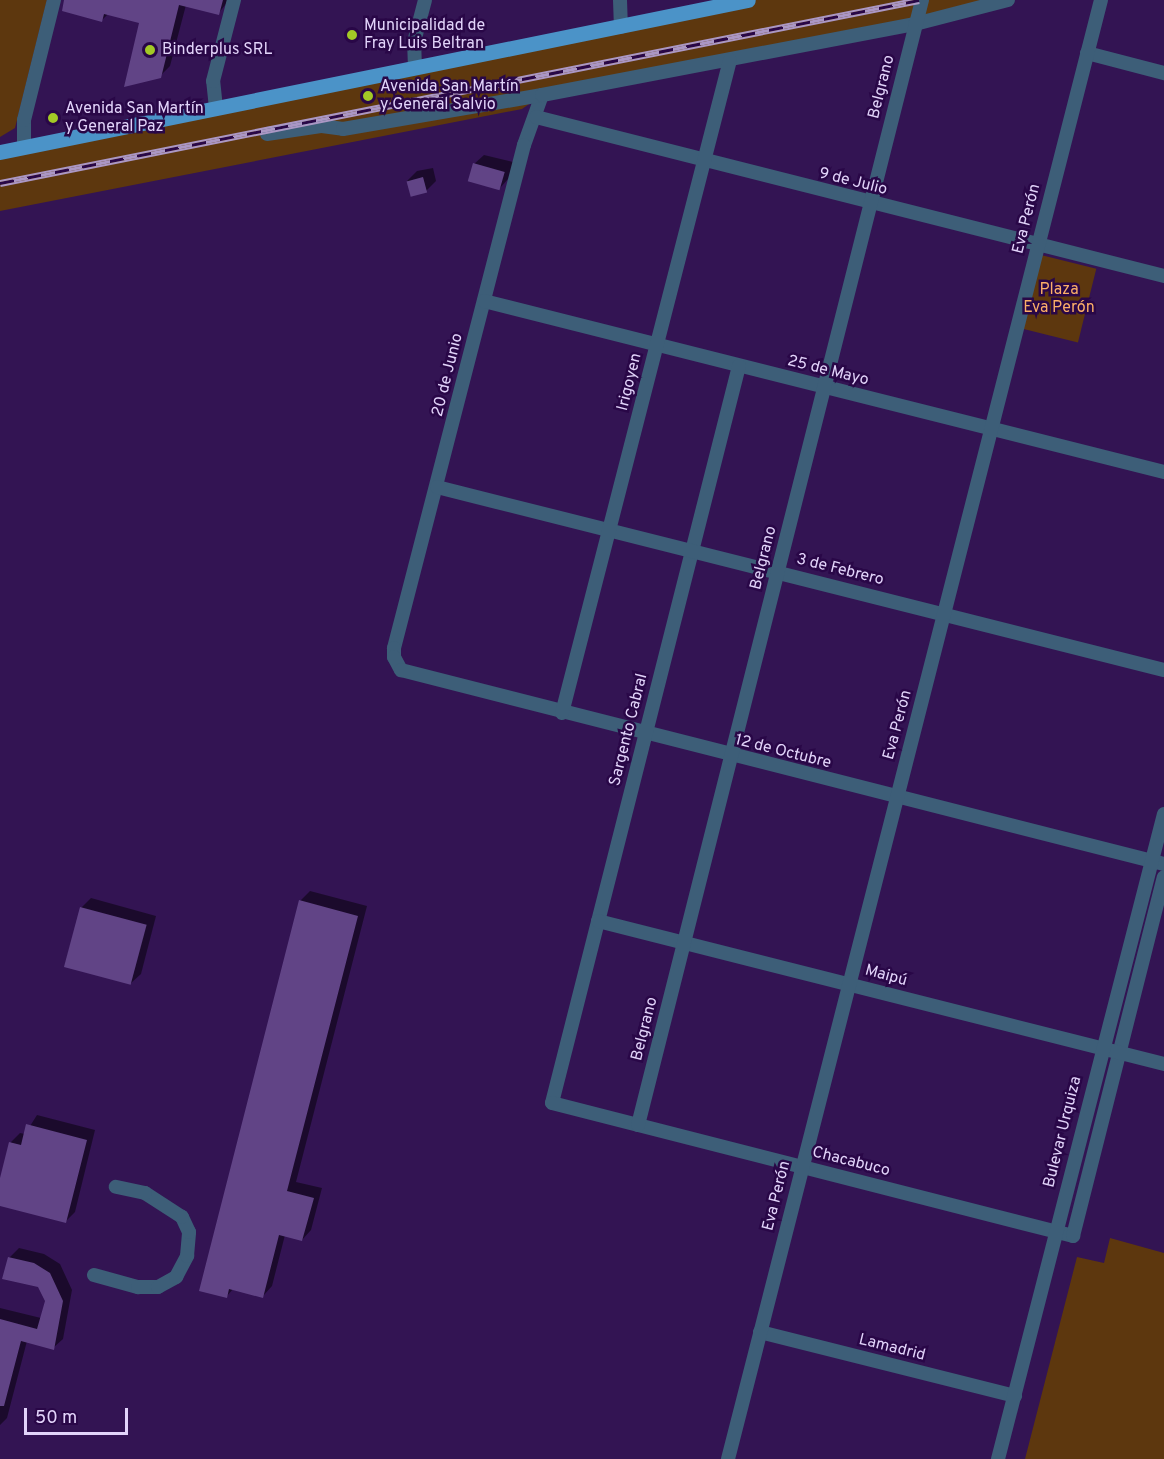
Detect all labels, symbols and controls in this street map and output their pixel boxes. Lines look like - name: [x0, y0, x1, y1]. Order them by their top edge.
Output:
- place label: Municipalidad de Fray Luis Beltran: [364, 16, 485, 54]
- marker: Municipalidad de Fray Luis Beltran: [345, 28, 359, 42]
- place label: Binderplus SRL: [162, 40, 272, 60]
- marker: Binderplus SRL: [143, 43, 157, 57]
- street label: Belgrano: [865, 53, 899, 121]
- place label: Avenida San Martín y General Salvio: [380, 77, 519, 115]
- marker: Avenida San Martín y General Salvio: [361, 89, 375, 103]
- place label: Avenida San Martín y General Paz: [65, 99, 204, 137]
- marker: Avenida San Martín y General Paz: [46, 111, 60, 125]
- street label: 9 de Julio: [817, 164, 889, 200]
- street label: Eva Perón: [1009, 182, 1045, 256]
- park label: Plaza Eva Perón: [1023, 280, 1095, 318]
- street label: 20 de Junio: [428, 331, 468, 419]
- street label: Irigoyen: [614, 351, 646, 413]
- street label: 25 de Mayo: [785, 352, 871, 390]
- street label: Belgrano: [747, 524, 781, 592]
- street label: 3 de Febrero: [794, 550, 886, 590]
- street label: Sargento Cabral: [606, 672, 652, 788]
- street label: Eva Perón: [879, 688, 917, 762]
- street label: 12 de Octubre: [733, 731, 833, 773]
- street label: Maipú: [863, 961, 909, 991]
- street label: Belgrano: [628, 995, 662, 1063]
- street label: Bulevar Urquiza: [1040, 1074, 1086, 1190]
- street label: Chacabuco: [810, 1143, 892, 1181]
- street label: Eva Perón: [759, 1159, 795, 1233]
- street label: Lamadrid: [857, 1330, 927, 1366]
- scale bar: [27, 1396, 130, 1434]
- text: 50 m: [35, 1407, 77, 1430]

